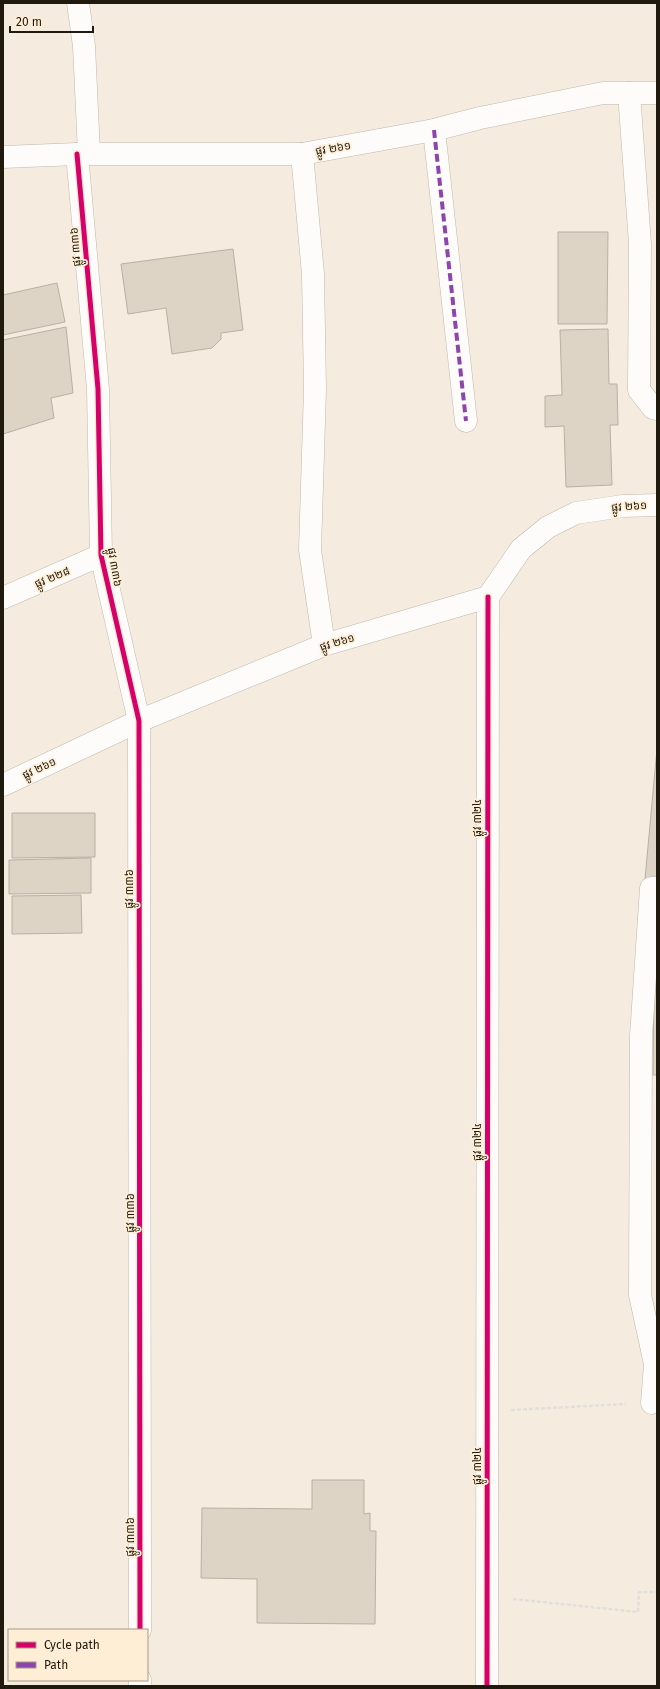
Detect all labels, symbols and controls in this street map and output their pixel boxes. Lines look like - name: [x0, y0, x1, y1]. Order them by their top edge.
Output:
- scale bar: [10, 8, 93, 34]
- text: 20 m: [16, 15, 42, 29]
- street label: ផ្លូវ ២៦១: [314, 139, 352, 161]
- street label: ផ្លូវ ៣៣៦: [67, 226, 87, 267]
- street label: ផ្លូវ ២៦១: [611, 499, 648, 517]
- street label: ផ្លូវ ៣៣៦: [101, 547, 124, 588]
- street label: ផ្លូវ ២២៨: [33, 564, 73, 594]
- street label: ផ្លូវ ២៦១: [318, 631, 357, 657]
- street label: ផ្លូវ ២៦១: [20, 755, 60, 785]
- street label: ផ្លូវ ៣២៤: [471, 799, 487, 837]
- street label: ផ្លូវ ៣៣៦: [123, 869, 139, 909]
- street label: ផ្លូវ ៣២៤: [471, 1123, 487, 1161]
- street label: ផ្លូវ ៣៣៦: [124, 1193, 140, 1233]
- street label: ផ្លូវ ៣២៤: [471, 1447, 487, 1485]
- street label: ផ្លូវ ៣៣៦: [124, 1517, 140, 1557]
- legend: [8, 1629, 148, 1681]
- text: Cycle path: [44, 1638, 100, 1652]
- text: Path: [44, 1658, 68, 1672]

